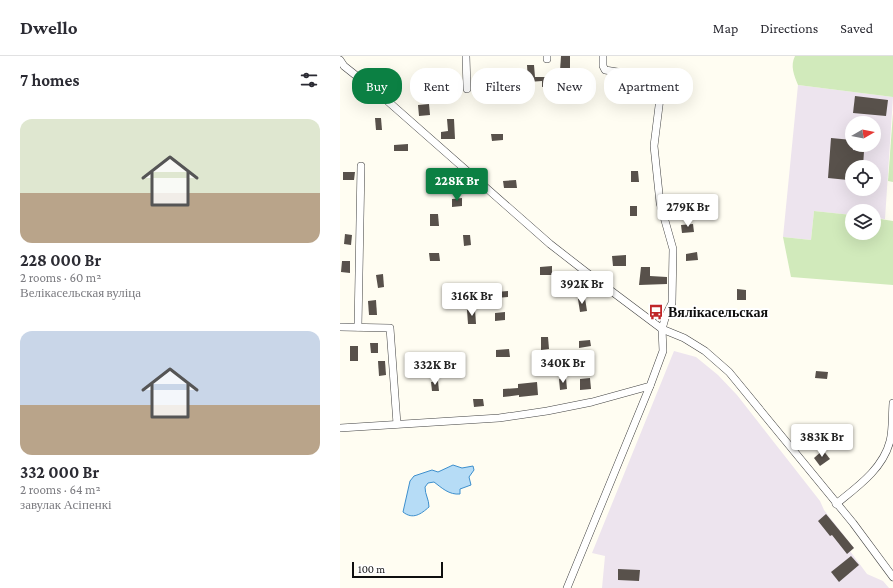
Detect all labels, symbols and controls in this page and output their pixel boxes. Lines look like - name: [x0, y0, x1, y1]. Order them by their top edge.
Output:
- text: Dwello: [20, 17, 78, 38]
- text: Map: [713, 20, 738, 36]
- text: Directions: [760, 20, 818, 36]
- text: Saved: [840, 20, 873, 36]
- chip: Buy: [352, 68, 402, 104]
- chip: Rent: [410, 68, 463, 104]
- chip: Filters: [471, 68, 535, 104]
- chip: New: [543, 68, 596, 104]
- chip: Apartment: [604, 68, 693, 104]
- icon: filters: [298, 69, 320, 91]
- text: 7 homes: [20, 71, 79, 90]
- north arrow: [845, 116, 881, 152]
- map controls: [845, 116, 881, 240]
- icon: home: [134, 145, 206, 217]
- button: locate: [845, 160, 881, 196]
- pin: 228K Br: [420, 168, 494, 202]
- text: 228K Br: [435, 173, 479, 188]
- pin: 279K Br: [651, 194, 725, 228]
- text: 279K Br: [666, 199, 710, 214]
- button: layers: [845, 204, 881, 240]
- text: 228 000 Br: [20, 251, 101, 270]
- text: 2 rooms · 60 m²: [20, 270, 101, 285]
- pin: 392K Br: [545, 271, 619, 305]
- text: 392K Br: [560, 276, 604, 291]
- pin: 316K Br: [435, 283, 509, 317]
- text: Велікасельская вуліца: [20, 285, 141, 300]
- text: 316K Br: [451, 288, 493, 303]
- bus stop icon: Вялікасельская: [647, 303, 665, 321]
- place label: Вялікасельская: [668, 304, 768, 320]
- pin: 340K Br: [526, 350, 600, 384]
- pin: 332K Br: [398, 352, 472, 386]
- text: 340K Br: [541, 355, 585, 370]
- icon: home: [134, 357, 206, 429]
- text: 332K Br: [414, 357, 456, 372]
- pin: 383K Br: [785, 424, 859, 458]
- text: 383K Br: [800, 429, 844, 444]
- text: 332 000 Br: [20, 463, 99, 482]
- text: 2 rooms · 64 m²: [20, 482, 101, 497]
- text: завулак Асіпенкі: [20, 497, 112, 512]
- scale bar: [352, 560, 443, 579]
- text: 100 m: [358, 563, 385, 575]

